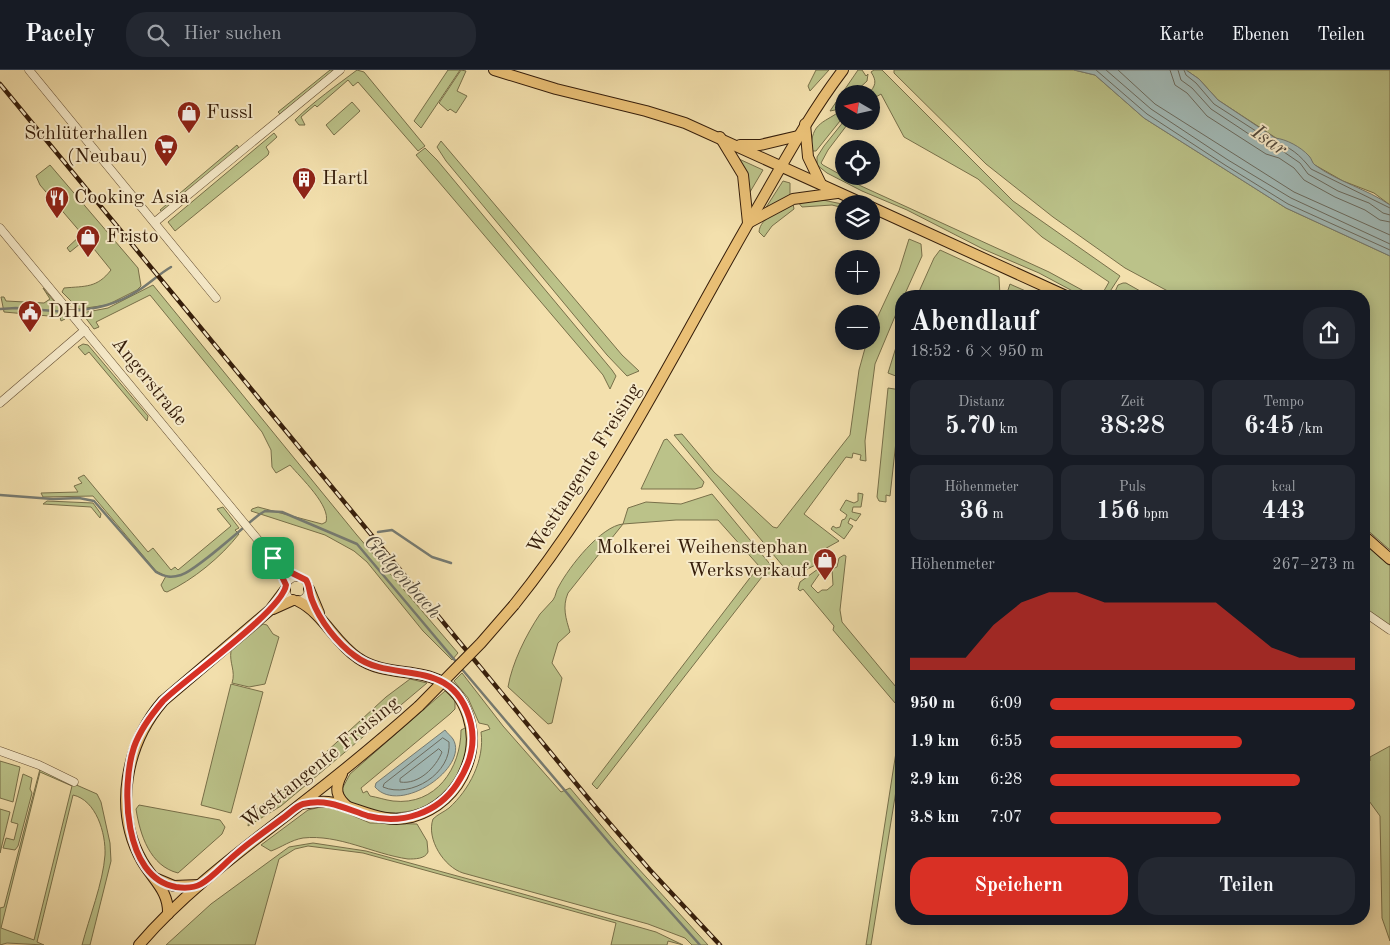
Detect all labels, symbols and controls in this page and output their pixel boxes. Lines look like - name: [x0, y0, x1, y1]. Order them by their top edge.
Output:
- search box: [126, 12, 476, 57]
- icon: search: [144, 21, 172, 49]
- text: Pacely: [25, 23, 96, 47]
- text: Hier suchen: [184, 25, 281, 44]
- text: Karte: [1159, 26, 1204, 44]
- text: Ebenen: [1232, 26, 1289, 44]
- text: Teilen: [1317, 26, 1365, 44]
- north arrow: [835, 85, 880, 130]
- map controls: [835, 85, 880, 350]
- shop icon: Fussl: [176, 100, 202, 134]
- place label: Fussl: [206, 103, 253, 123]
- water label: Isar: [1247, 121, 1291, 161]
- place label: Schlüterhallen (Neubau): [24, 124, 148, 167]
- supermarket icon: Schlüterhallen (Neubau): [153, 133, 179, 167]
- button: locate: [835, 140, 880, 185]
- building icon: Hartl: [291, 166, 317, 200]
- place label: Hartl: [322, 169, 368, 189]
- restaurant icon: Cooking Asia: [44, 185, 70, 219]
- place label: Cooking Asia: [74, 188, 190, 208]
- button: layers: [835, 195, 880, 240]
- shop icon: Fristo: [75, 224, 101, 258]
- place label: Fristo: [106, 227, 159, 247]
- button: +: [835, 250, 880, 295]
- public building icon: DHL: [17, 299, 43, 333]
- place label: DHL: [48, 302, 93, 322]
- button: −: [835, 305, 880, 350]
- button: share: [1303, 307, 1355, 359]
- text: Abendlauf: [910, 309, 1038, 337]
- street label: Angerstraße: [107, 334, 191, 430]
- text: 18:52 · 6 × 950 m: [910, 344, 1043, 360]
- street label: Westtangente Freising: [524, 380, 646, 558]
- text: Distanz: [958, 395, 1005, 409]
- text: Zeit: [1120, 395, 1145, 409]
- text: Tempo: [1263, 395, 1304, 409]
- text: 5.70: [945, 414, 996, 439]
- text: 38:28: [1100, 414, 1165, 439]
- text: 6:45: [1244, 414, 1294, 439]
- text: km: [996, 422, 1018, 436]
- text: /km: [1294, 422, 1323, 436]
- text: Höhenmeter: [944, 480, 1019, 494]
- text: Puls: [1119, 480, 1146, 494]
- text: kcal: [1271, 480, 1296, 494]
- text: 36: [959, 499, 988, 524]
- text: 156: [1096, 499, 1140, 524]
- text: 443: [1262, 499, 1305, 524]
- text: m: [988, 507, 1004, 521]
- text: bpm: [1140, 507, 1169, 521]
- water label: Galgenbach: [359, 531, 445, 623]
- pin: [252, 537, 294, 579]
- place label: Molkerei Weihenstephan Werksverkauf: [596, 538, 809, 581]
- icon: arrive: [259, 544, 287, 572]
- shop icon: Molkerei Weihenstephan Werksverkauf: [812, 547, 838, 581]
- text: Höhenmeter: [910, 557, 995, 573]
- text: 267–273 m: [1272, 557, 1355, 573]
- street label: Westtangente Freising: [238, 693, 404, 833]
- text: 950 m: [910, 696, 955, 712]
- text: 6:09: [990, 696, 1022, 712]
- text: 1.9 km: [910, 734, 959, 750]
- text: 6:55: [990, 734, 1022, 750]
- text: 2.9 km: [910, 772, 959, 788]
- text: 6:28: [990, 772, 1022, 788]
- text: 3.8 km: [910, 810, 959, 826]
- text: 7:07: [990, 810, 1022, 826]
- button: Speichern: [910, 857, 1128, 915]
- button: Teilen: [1138, 857, 1355, 915]

